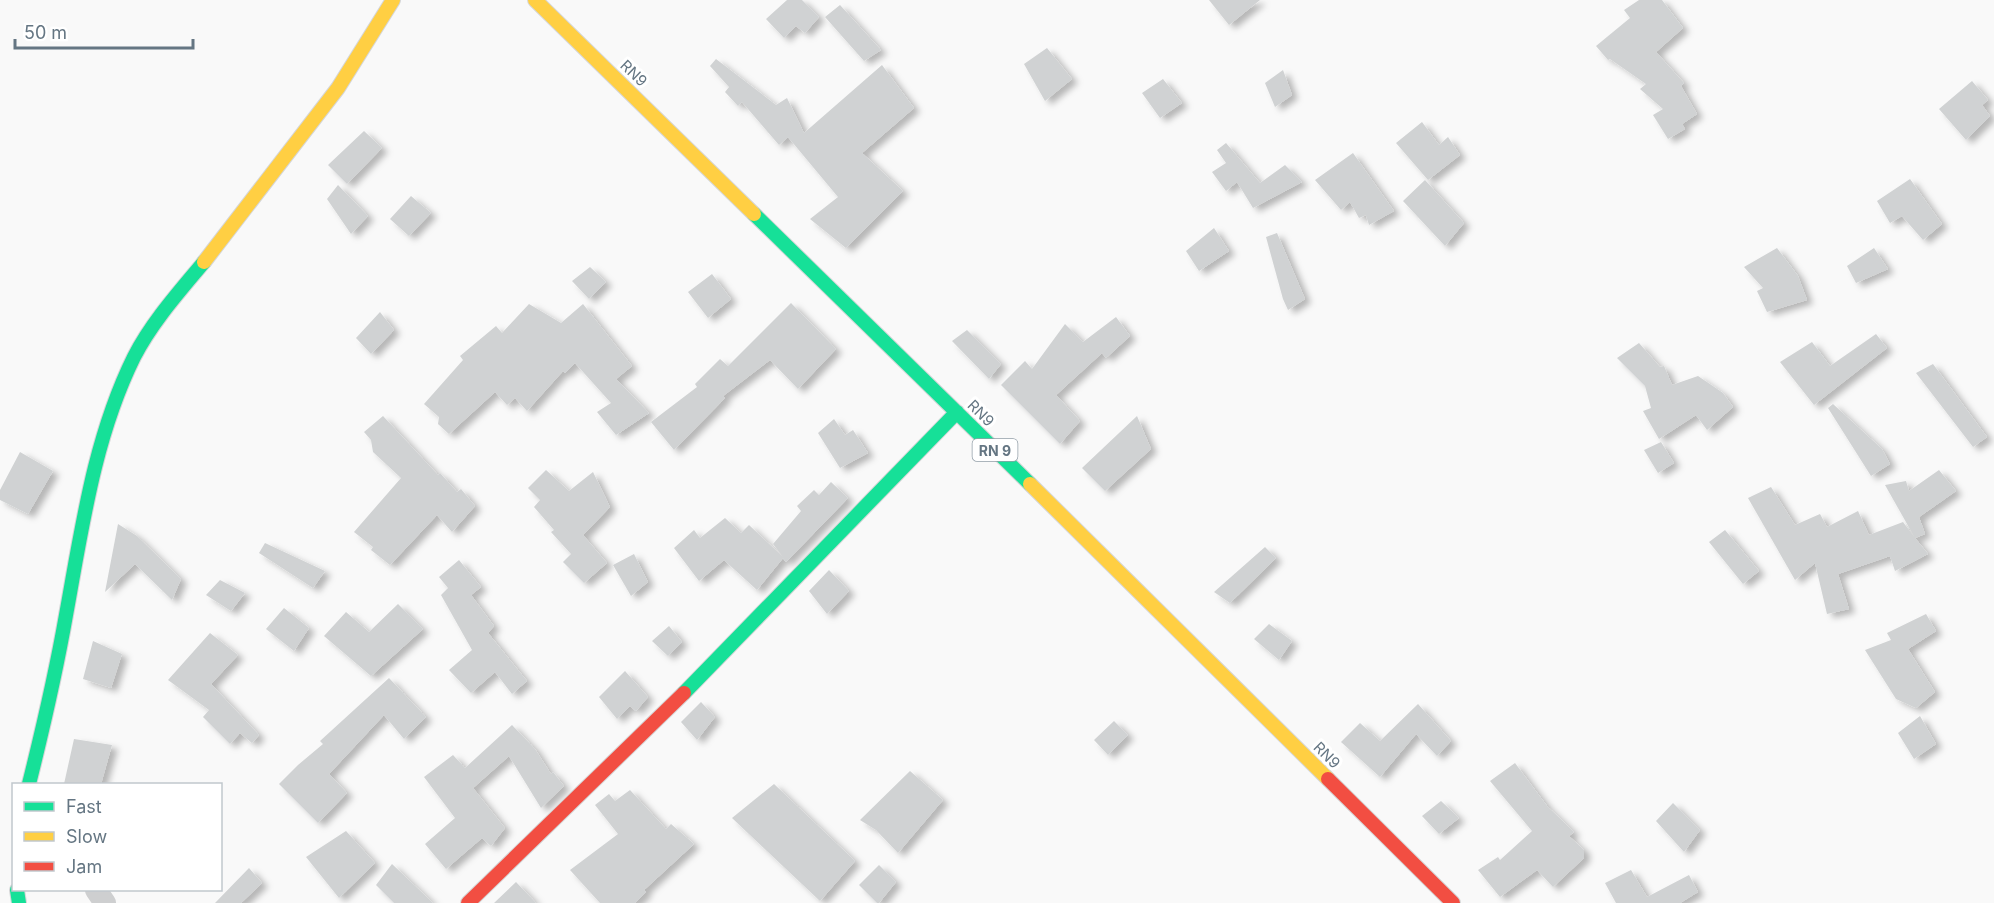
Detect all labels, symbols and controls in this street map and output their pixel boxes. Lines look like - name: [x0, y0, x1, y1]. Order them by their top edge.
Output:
- scale bar: [15, 12, 194, 50]
- text: 50 m: [24, 22, 67, 43]
- street label: RN9: [617, 56, 651, 90]
- street label: RN9: [964, 396, 998, 430]
- road number: RN 9: [972, 439, 1018, 461]
- street label: RN9: [1310, 738, 1344, 772]
- legend: [12, 783, 222, 891]
- text: Fast: [66, 796, 102, 817]
- text: Slow: [66, 826, 107, 847]
- text: Jam: [66, 856, 102, 877]

